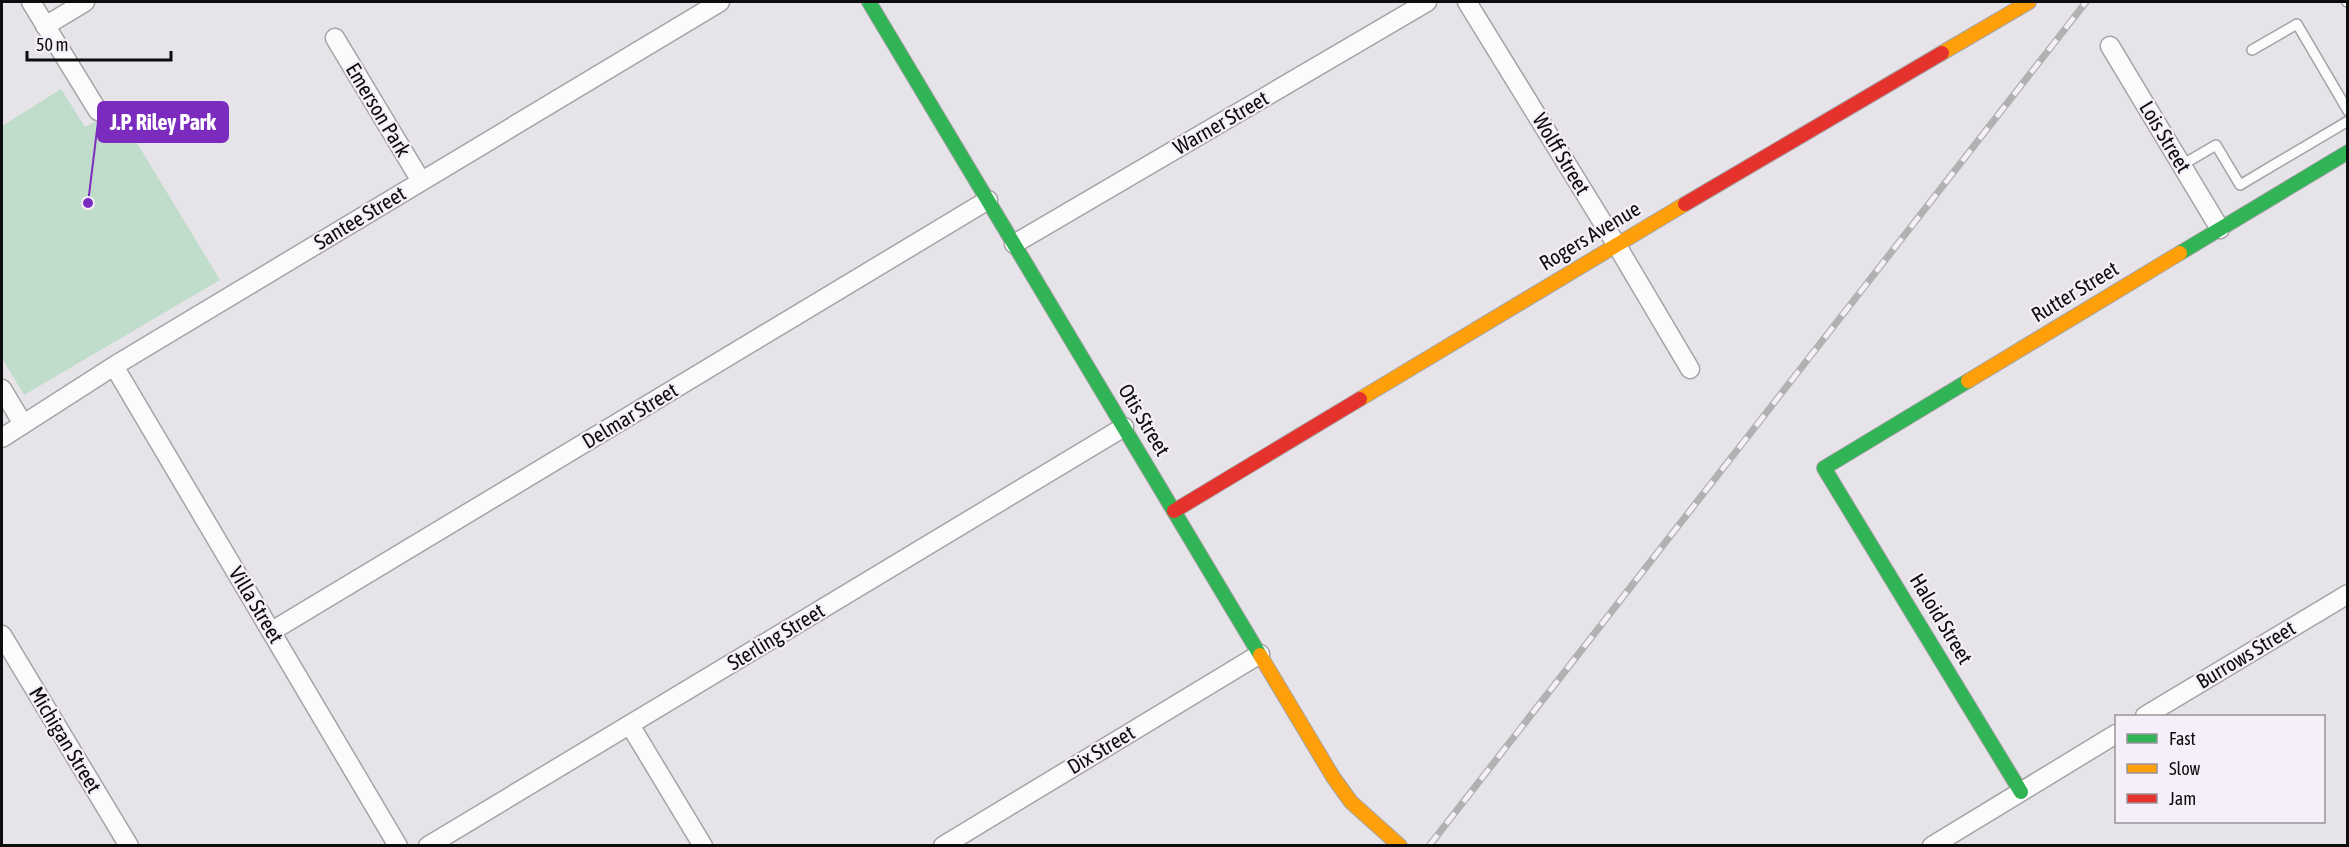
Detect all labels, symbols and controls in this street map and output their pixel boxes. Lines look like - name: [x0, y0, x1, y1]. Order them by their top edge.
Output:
- scale bar: [27, 24, 171, 62]
- text: 50 m: [36, 34, 68, 55]
- street label: Emerson Park: [341, 58, 416, 161]
- street label: Warner Street: [1169, 85, 1272, 159]
- street label: Lois Street: [2135, 96, 2197, 177]
- callout: J.P. Riley Park: [98, 102, 228, 142]
- text: J.P. Riley Park: [109, 109, 216, 135]
- street label: Wolff Street: [1528, 109, 1595, 198]
- street label: Santee Street: [309, 180, 410, 254]
- street label: Rogers Avenue: [1535, 196, 1644, 275]
- street label: Rutter Street: [2027, 256, 2122, 326]
- street label: Delmar Street: [577, 377, 681, 453]
- street label: Otis Street: [1114, 379, 1176, 460]
- street label: Villa Street: [225, 562, 289, 647]
- street label: Haloid Street: [1906, 569, 1978, 668]
- street label: Sterling Street: [723, 598, 828, 674]
- street label: Burrows Street: [2192, 615, 2299, 693]
- street label: Michigan Street: [25, 682, 107, 797]
- legend: [2115, 715, 2325, 823]
- street label: Dix Street: [1063, 720, 1138, 778]
- text: Fast: [2169, 728, 2196, 749]
- text: Slow: [2169, 758, 2200, 779]
- text: Jam: [2169, 788, 2196, 809]

